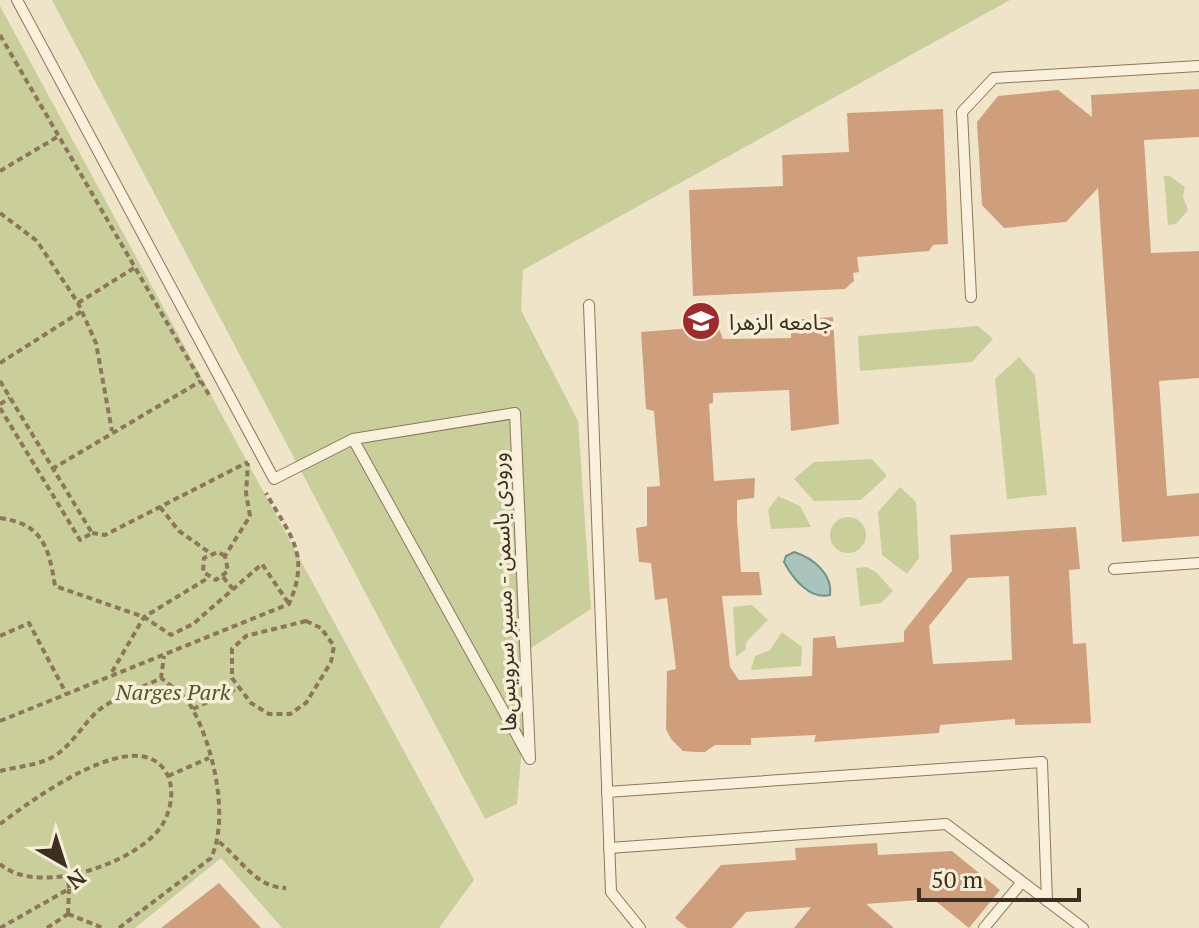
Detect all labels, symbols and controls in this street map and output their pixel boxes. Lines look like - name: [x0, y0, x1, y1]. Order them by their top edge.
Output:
- school or university icon: جامعه الزهرا: [680, 300, 722, 342]
- place label: جامعه الزهرا: [729, 307, 832, 336]
- street label: ورودی یاسمن - مسیر سرویس‌ها: [484, 452, 522, 732]
- park label: Narges Park: [115, 677, 231, 706]
- north arrow: [24, 824, 104, 904]
- scale bar: [919, 852, 1079, 902]
- text: N: [61, 863, 93, 897]
- text: 50 m: [931, 863, 983, 895]

